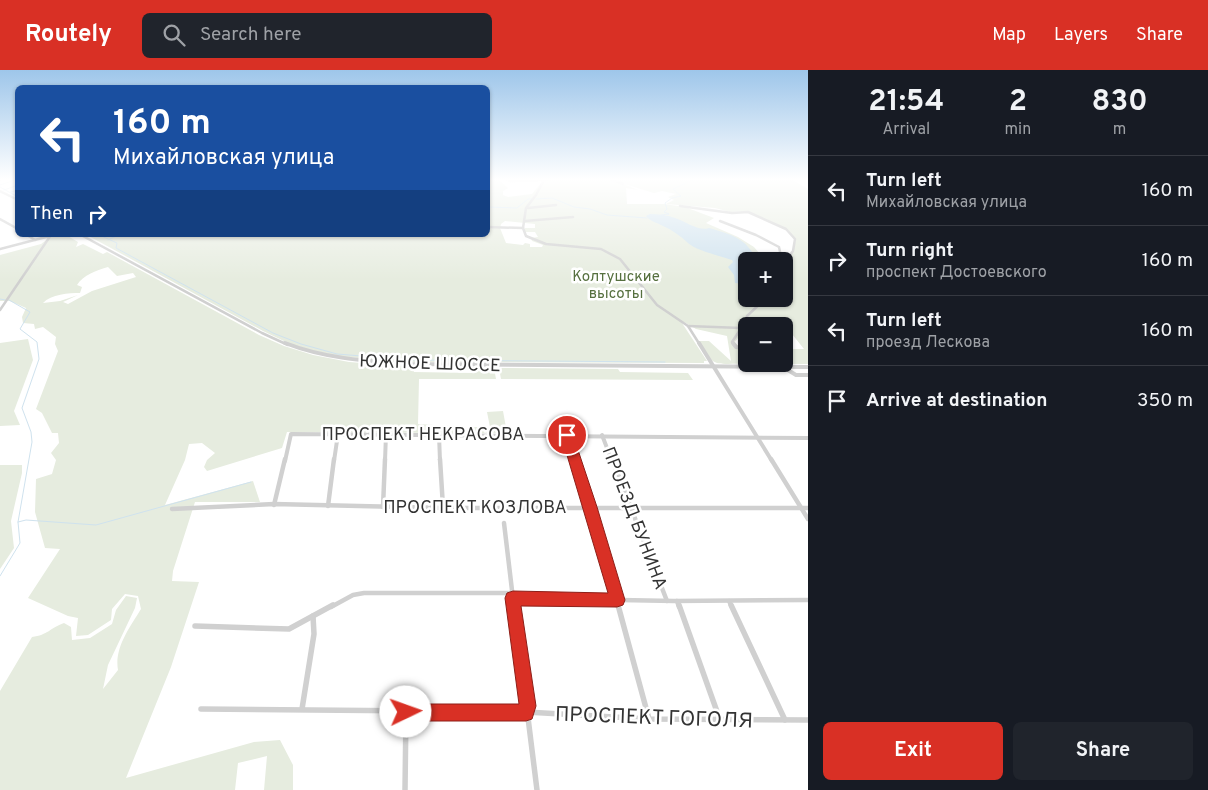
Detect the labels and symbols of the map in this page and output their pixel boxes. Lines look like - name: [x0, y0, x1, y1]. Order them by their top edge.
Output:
- park label: Колтушские высоты: [572, 268, 660, 304]
- street label: ЮЖНОЕ ШОССЕ: [359, 351, 501, 378]
- pin: [546, 414, 588, 456]
- street label: ПРОСПЕКТ НЕКРАСОВА: [322, 424, 524, 447]
- street label: ПРОЕЗД БУНИНА: [596, 444, 671, 593]
- street label: ПРОСПЕКТ КОЗЛОВА: [383, 497, 567, 520]
- position arrow: [379, 685, 431, 737]
- street label: ПРОСПЕКТ ГОГОЛЯ: [554, 702, 754, 735]

